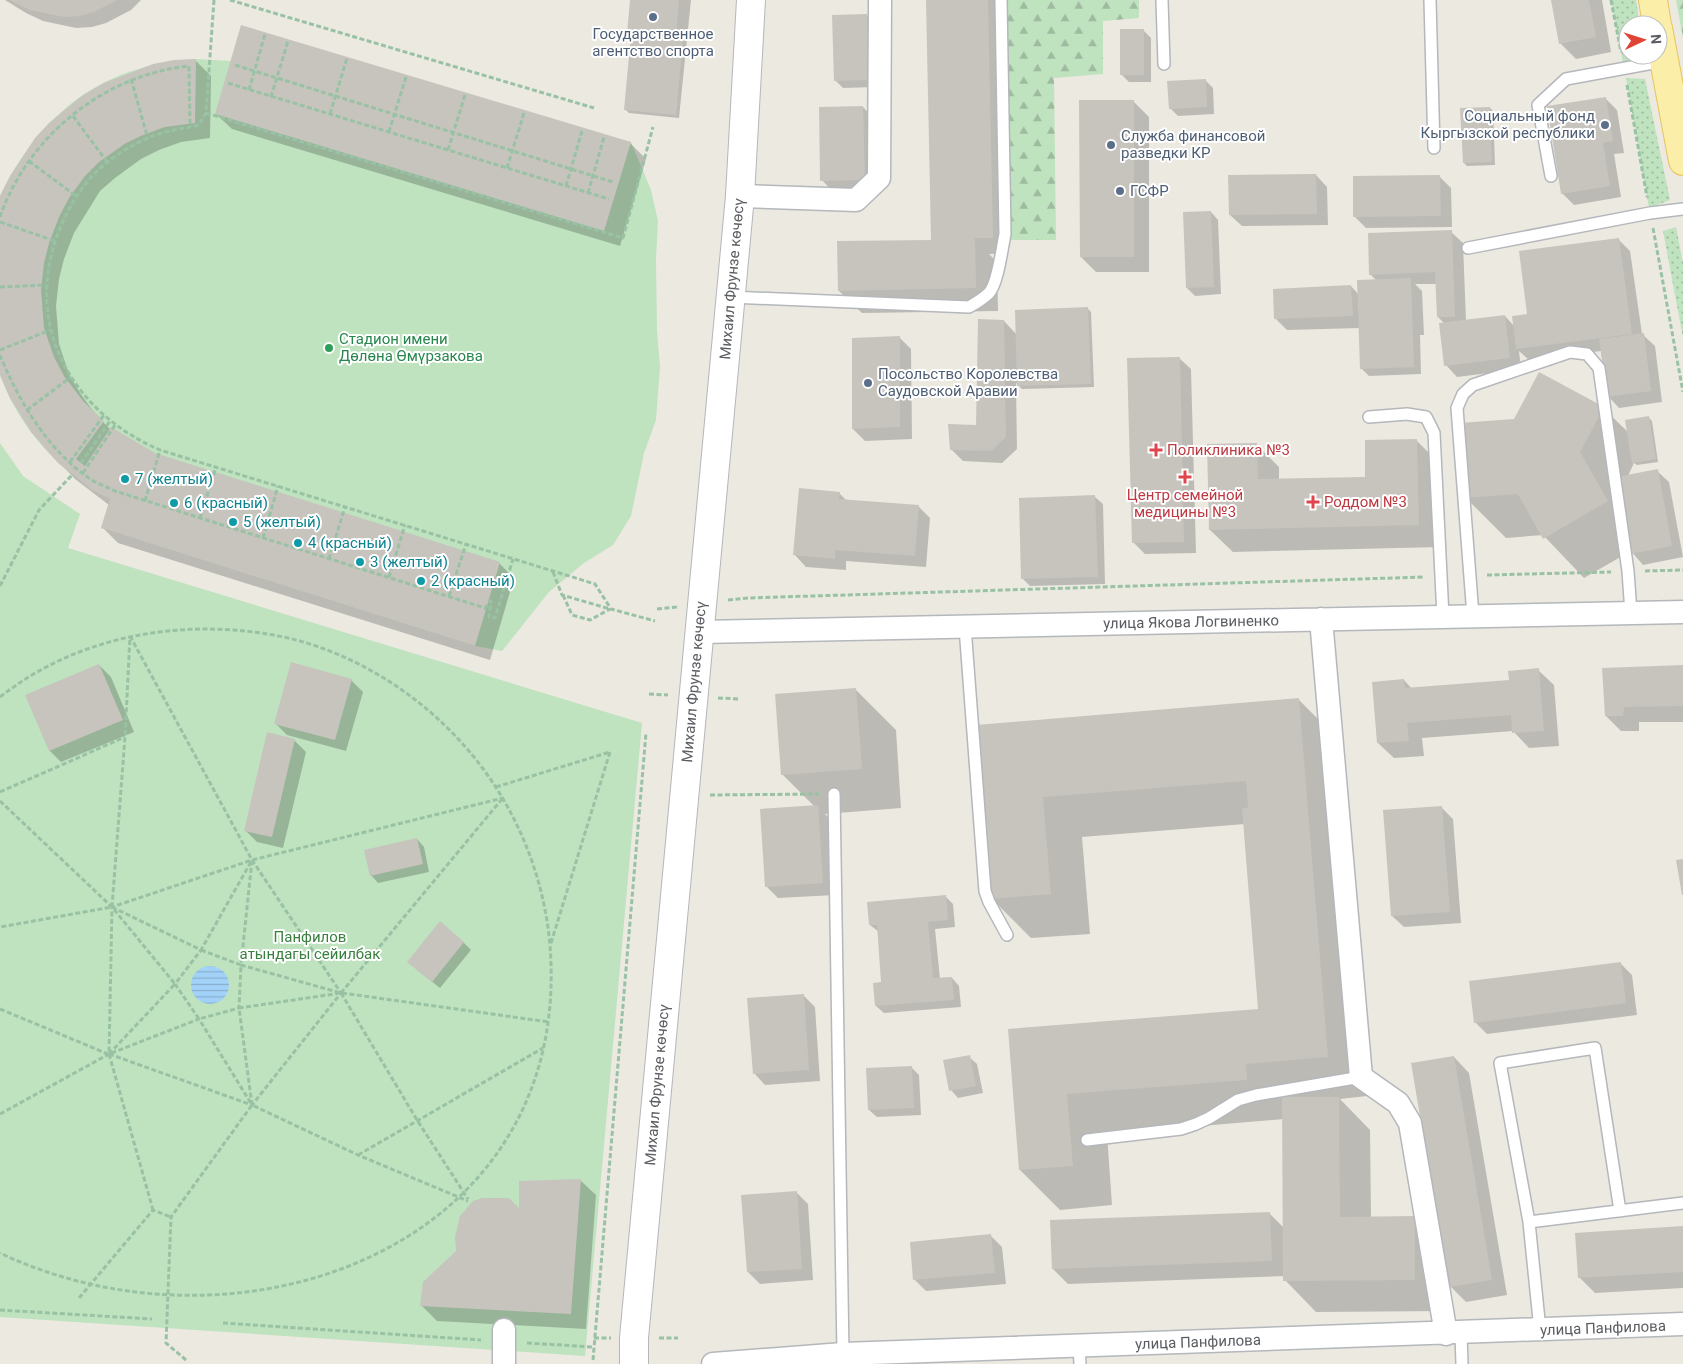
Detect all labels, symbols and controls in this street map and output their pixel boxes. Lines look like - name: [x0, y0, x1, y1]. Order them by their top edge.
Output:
- marker: Государственное агентство спорта: [647, 11, 659, 23]
- north arrow: [1618, 15, 1668, 65]
- place label: Государственное агентство спорта: [592, 25, 714, 60]
- text: N: [1648, 34, 1664, 45]
- place label: Социальный фонд Кыргызской республики: [1421, 107, 1595, 142]
- marker: Социальный фонд Кыргызской республики: [1599, 119, 1611, 131]
- place label: Служба финансовой разведки КР: [1121, 127, 1265, 162]
- marker: Служба финансовой разведки КР: [1105, 139, 1117, 151]
- place label: ГСФР: [1130, 182, 1169, 200]
- marker: ГСФР: [1114, 185, 1126, 197]
- street label: Михаил Фрунзе көчөсү: [716, 197, 748, 360]
- place label: Стадион имени Дөлөна Өмүрзакова: [339, 330, 483, 365]
- marker: Стадион имени Дөлөна Өмүрзакова: [323, 342, 335, 354]
- place label: Посольство Королевства Саудовской Аравии: [878, 365, 1058, 400]
- marker: Посольство Королевства Саудовской Аравии: [862, 377, 874, 389]
- place label: Поликлиника №3: [1167, 441, 1290, 459]
- marker: Поликлиника №3: [1149, 443, 1163, 457]
- place label: 7 (желтый): [135, 470, 213, 488]
- marker: Центр семейной медицины №3: [1178, 470, 1192, 484]
- marker: 7 (желтый): [119, 473, 131, 485]
- place label: Центр семейной медицины №3: [1127, 486, 1243, 521]
- place label: Роддом №3: [1324, 493, 1407, 511]
- place label: 6 (красный): [184, 494, 268, 512]
- marker: Роддом №3: [1306, 495, 1320, 509]
- marker: 6 (красный): [168, 497, 180, 509]
- place label: 5 (желтый): [243, 513, 321, 531]
- marker: 5 (желтый): [227, 516, 239, 528]
- place label: 4 (красный): [308, 534, 392, 552]
- marker: 4 (красный): [292, 537, 304, 549]
- place label: 3 (желтый): [370, 553, 448, 571]
- marker: 3 (желтый): [354, 556, 366, 568]
- place label: 2 (красный): [431, 572, 515, 590]
- marker: 2 (красный): [415, 575, 427, 587]
- street label: Михаил Фрунзе көчөсү: [678, 600, 710, 763]
- street label: улица Якова Логвиненко: [1103, 611, 1279, 633]
- park label: Панфилов атындагы сейилбак: [240, 928, 380, 963]
- street label: Михаил Фрунзе көчөсү: [641, 1003, 673, 1166]
- street label: улица Панфилова: [1540, 1317, 1666, 1339]
- street label: улица Панфилова: [1135, 1331, 1261, 1353]

